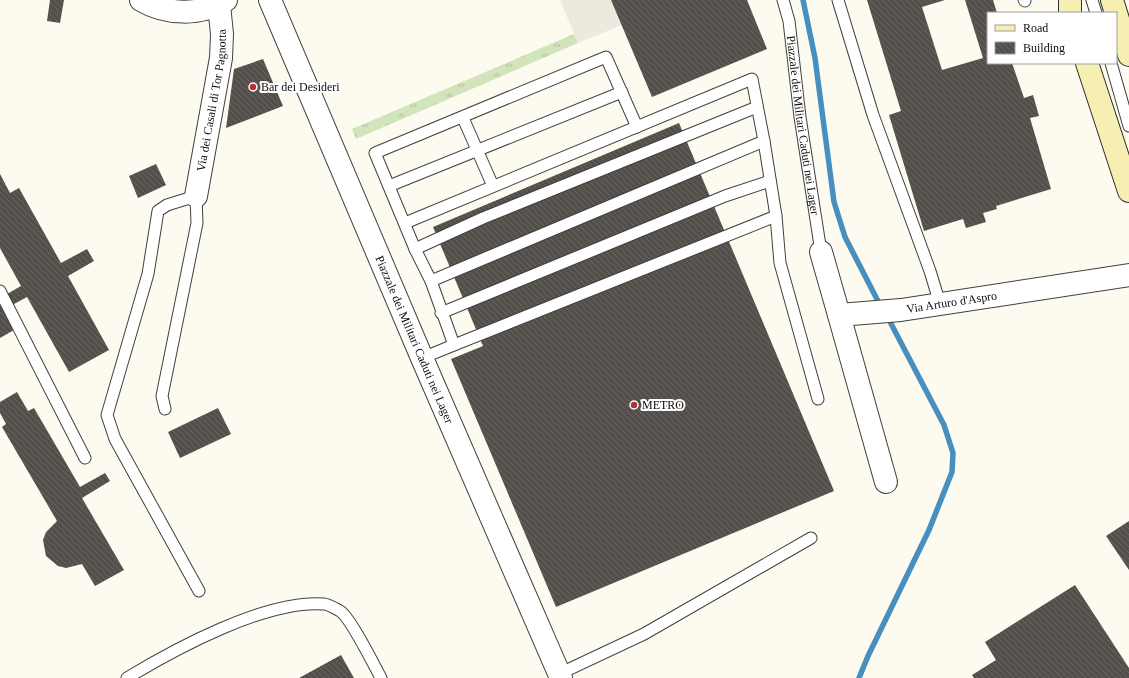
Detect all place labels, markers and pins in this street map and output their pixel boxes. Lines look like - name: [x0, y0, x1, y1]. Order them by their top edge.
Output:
- place label: Bar dei Desideri: [261, 80, 340, 94]
- marker: Bar dei Desideri: [248, 82, 258, 92]
- place label: METRO: [642, 398, 684, 412]
- marker: METRO: [629, 400, 639, 410]

